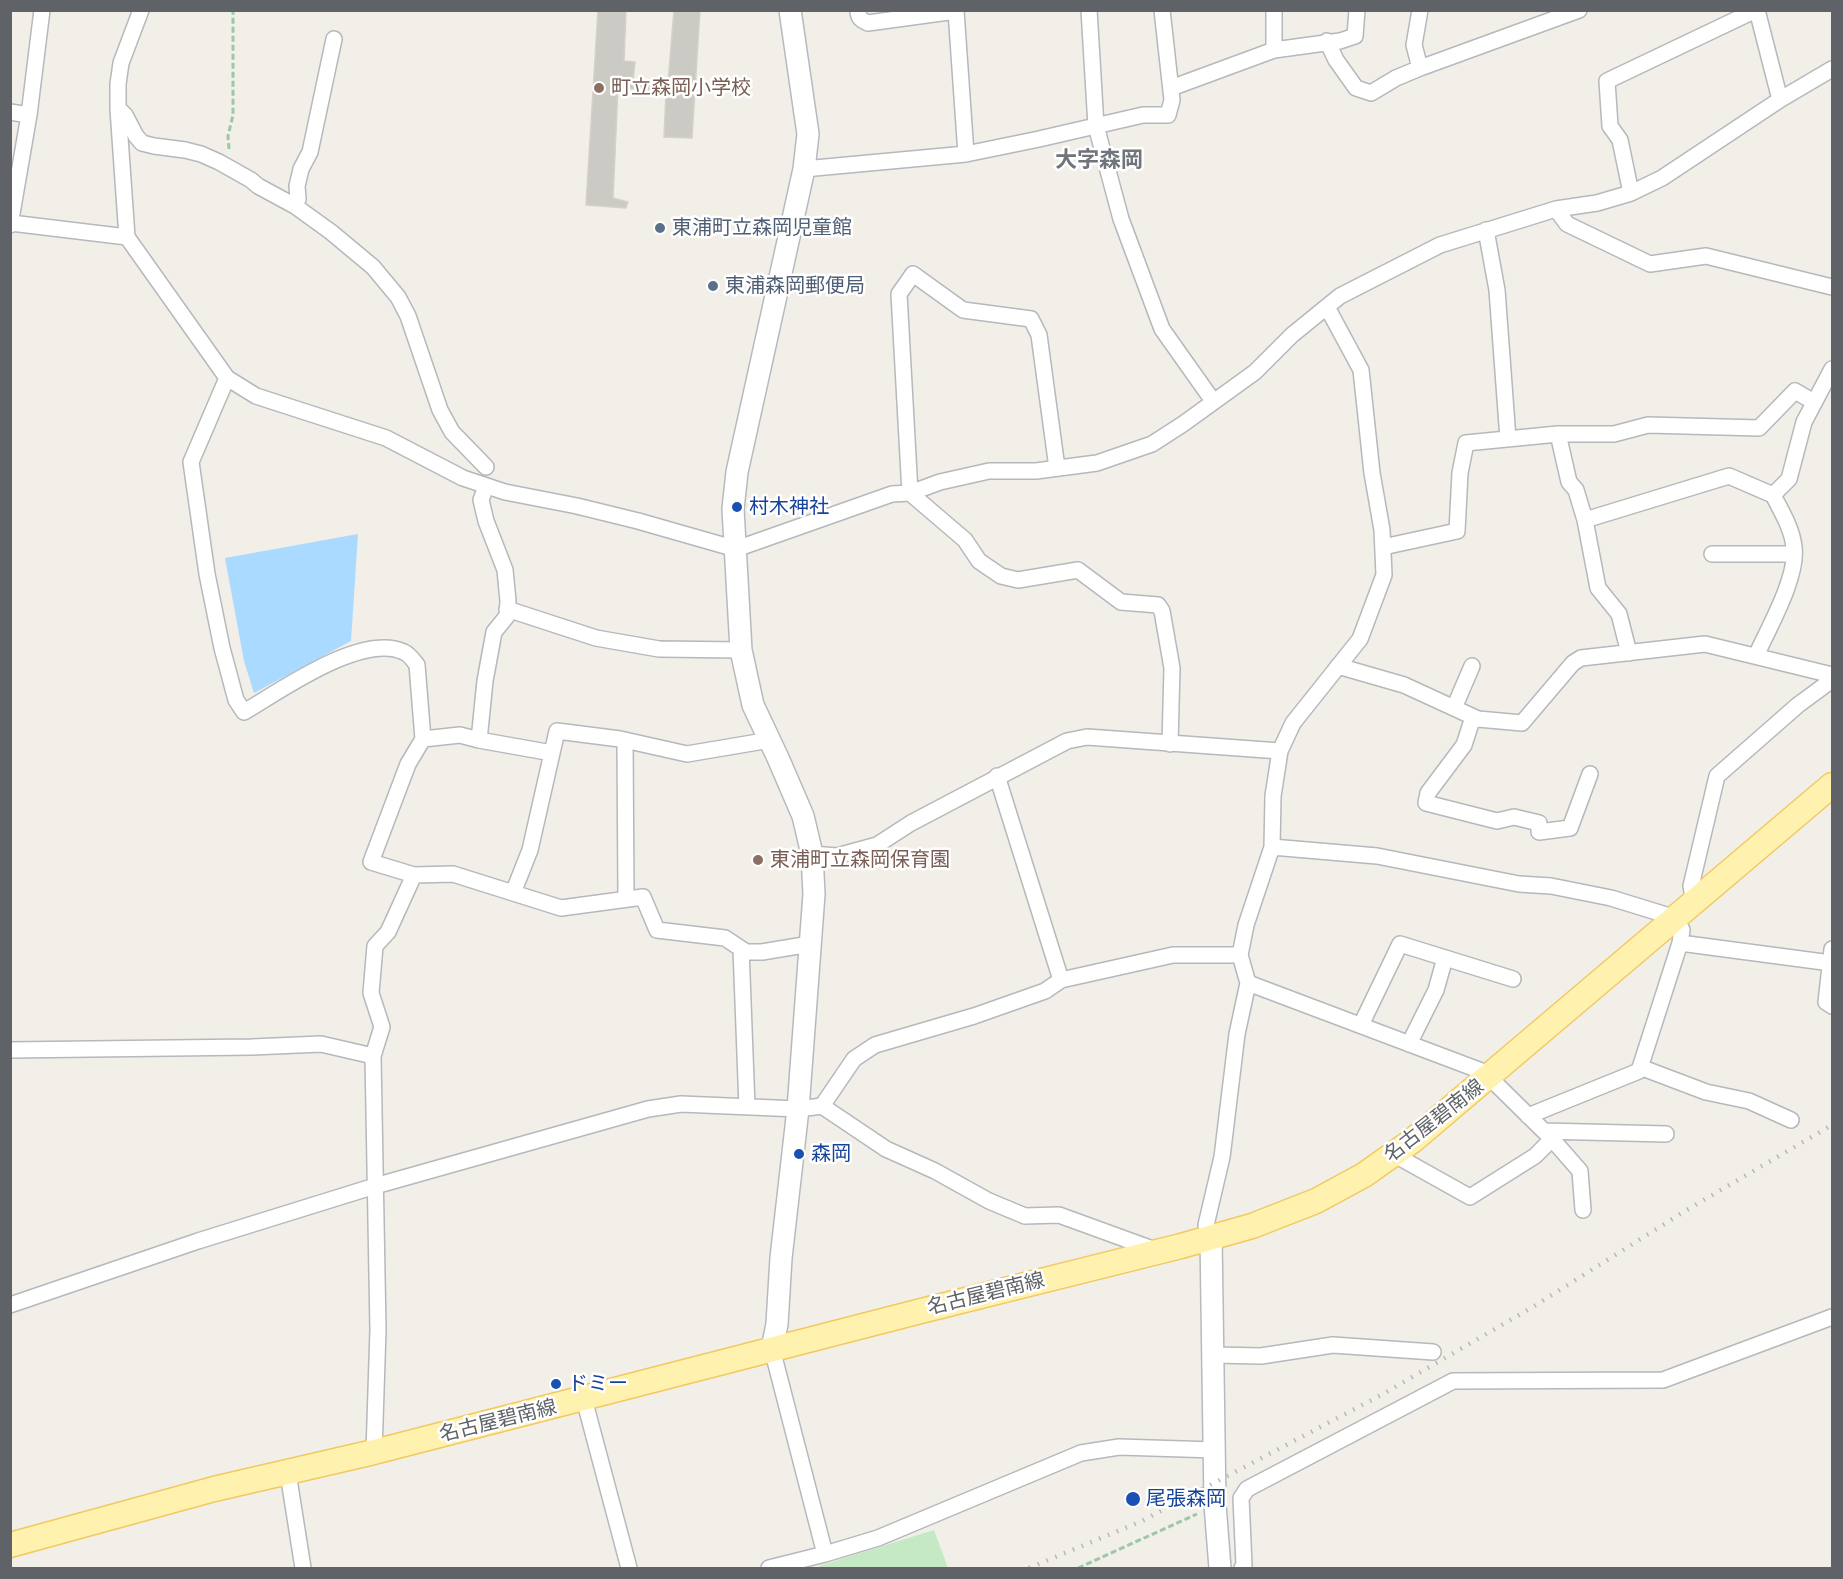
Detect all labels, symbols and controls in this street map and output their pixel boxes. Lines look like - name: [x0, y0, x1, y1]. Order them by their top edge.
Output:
- place label: 町立森岡小学校: [611, 76, 751, 100]
- marker: 町立森岡小学校: [592, 81, 606, 95]
- district label: 大字森岡: [1055, 147, 1143, 173]
- place label: 東浦町立森岡児童館: [672, 216, 852, 240]
- marker: 東浦町立森岡児童館: [653, 221, 667, 235]
- place label: 東浦森岡郵便局: [725, 274, 865, 298]
- marker: 東浦森岡郵便局: [706, 279, 720, 293]
- place label: 村木神社: [749, 495, 829, 519]
- marker: 村木神社: [730, 500, 744, 514]
- place label: 東浦町立森岡保育園: [770, 848, 950, 872]
- marker: 東浦町立森岡保育園: [751, 853, 765, 867]
- street label: 名古屋碧南線: [1379, 1075, 1489, 1167]
- place label: 森岡: [811, 1142, 851, 1166]
- marker: 森岡: [792, 1147, 806, 1161]
- street label: 名古屋碧南線: [925, 1268, 1047, 1320]
- place label: ドミー: [568, 1372, 628, 1396]
- marker: ドミー: [549, 1377, 563, 1391]
- street label: 名古屋碧南線: [437, 1395, 559, 1447]
- place label: 尾張森岡: [1146, 1487, 1226, 1511]
- marker: 尾張森岡: [1124, 1490, 1142, 1508]

